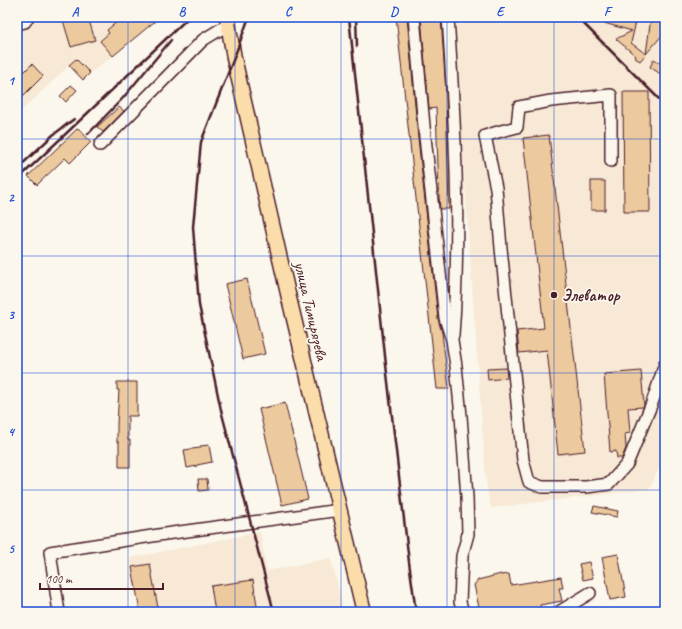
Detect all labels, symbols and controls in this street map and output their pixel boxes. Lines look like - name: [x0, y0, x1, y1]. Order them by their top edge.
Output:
- text: A: [72, 4, 80, 20]
- text: B: [179, 4, 187, 20]
- text: C: [285, 4, 293, 20]
- text: D: [390, 4, 399, 20]
- text: E: [497, 4, 506, 20]
- text: F: [604, 4, 613, 20]
- text: 1: [8, 73, 16, 89]
- text: 2: [8, 190, 15, 206]
- street label: улица Тимирязева: [288, 259, 333, 364]
- place label: Элеватор: [562, 285, 621, 306]
- marker: Элеватор: [549, 290, 559, 300]
- text: 3: [8, 307, 15, 323]
- text: 4: [8, 424, 16, 440]
- text: 5: [8, 541, 15, 557]
- scale bar: [40, 565, 163, 591]
- text: 100 m: [46, 571, 73, 587]

